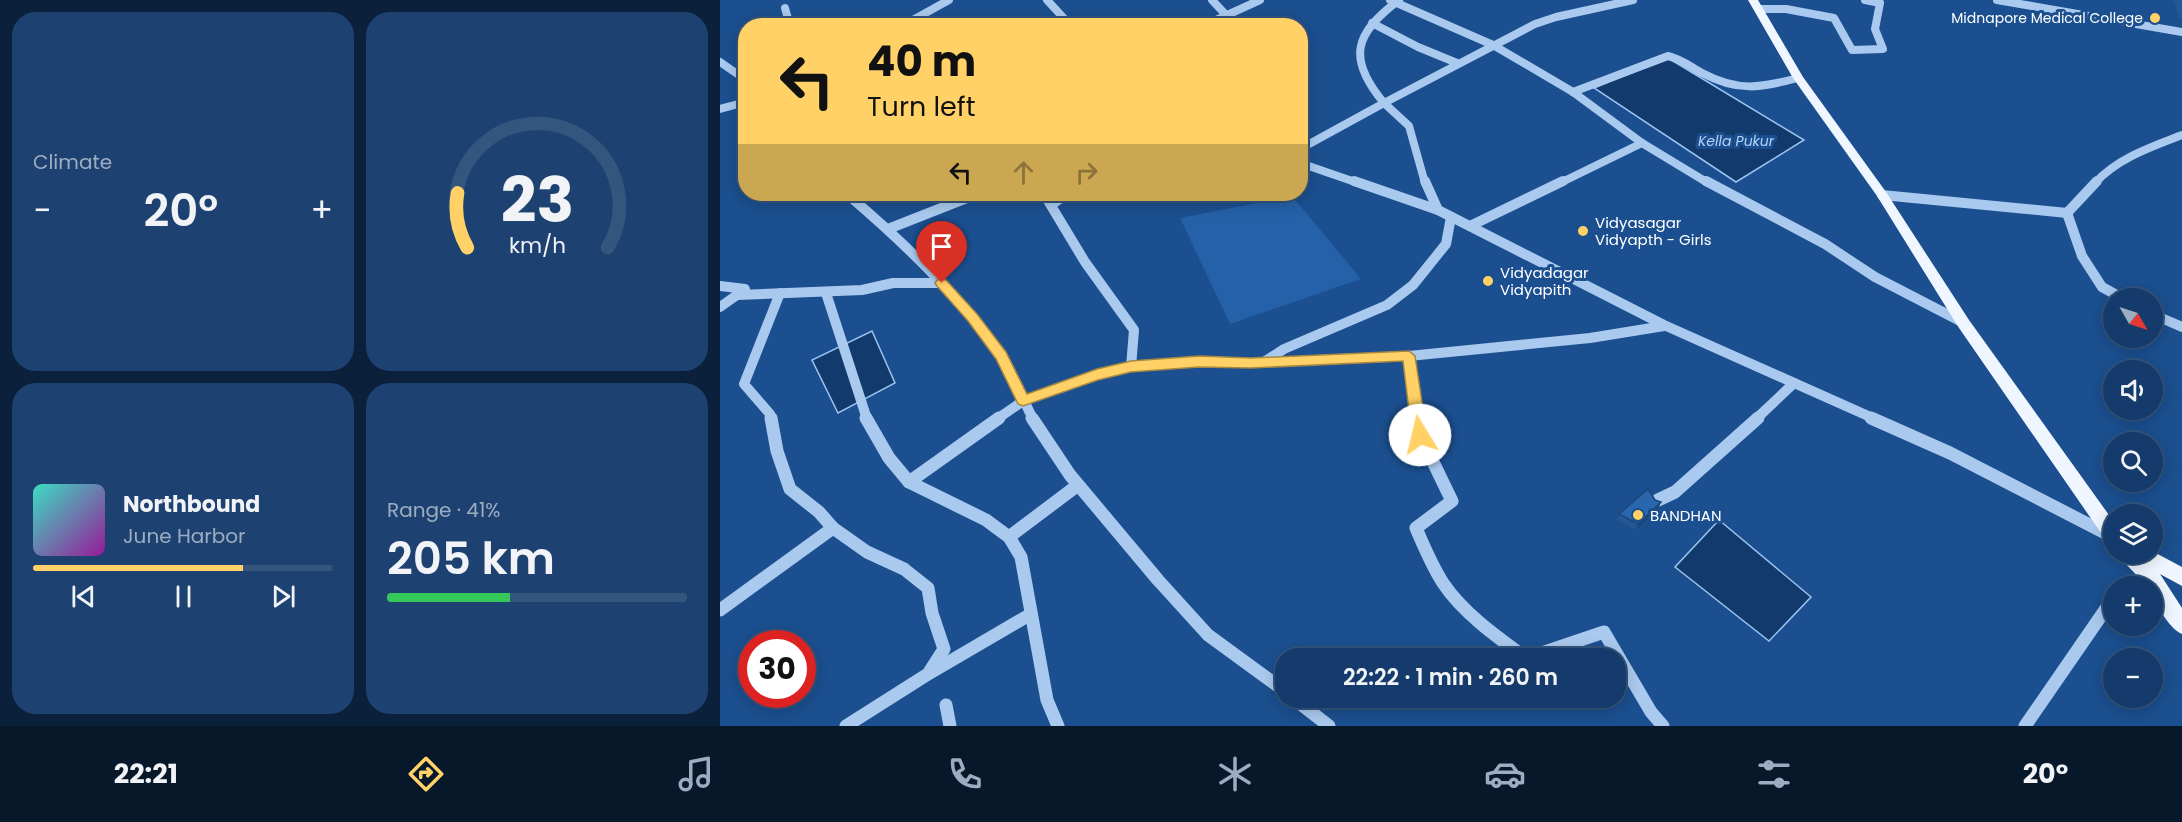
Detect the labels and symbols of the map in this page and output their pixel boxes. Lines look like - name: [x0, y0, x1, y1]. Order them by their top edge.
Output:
- place label: Midnapore Medical College: [1951, 8, 2143, 28]
- marker: Midnapore Medical College: [2148, 11, 2162, 25]
- water label: Kella Pukur: [1698, 131, 1775, 151]
- place label: Vidyasagar Vidyapth - Girls: [1595, 212, 1712, 250]
- pin: [916, 221, 967, 283]
- marker: Vidyasagar Vidyapth - Girls: [1576, 224, 1590, 238]
- place label: Vidyadagar Vidyapith: [1500, 262, 1589, 300]
- marker: Vidyadagar Vidyapith: [1481, 274, 1495, 288]
- north arrow: [2103, 288, 2163, 348]
- position arrow: [1388, 403, 1452, 467]
- place label: BANDHAN: [1650, 505, 1722, 526]
- marker: BANDHAN: [1631, 508, 1645, 522]
- speed limit sign: 30: [738, 630, 816, 708]

